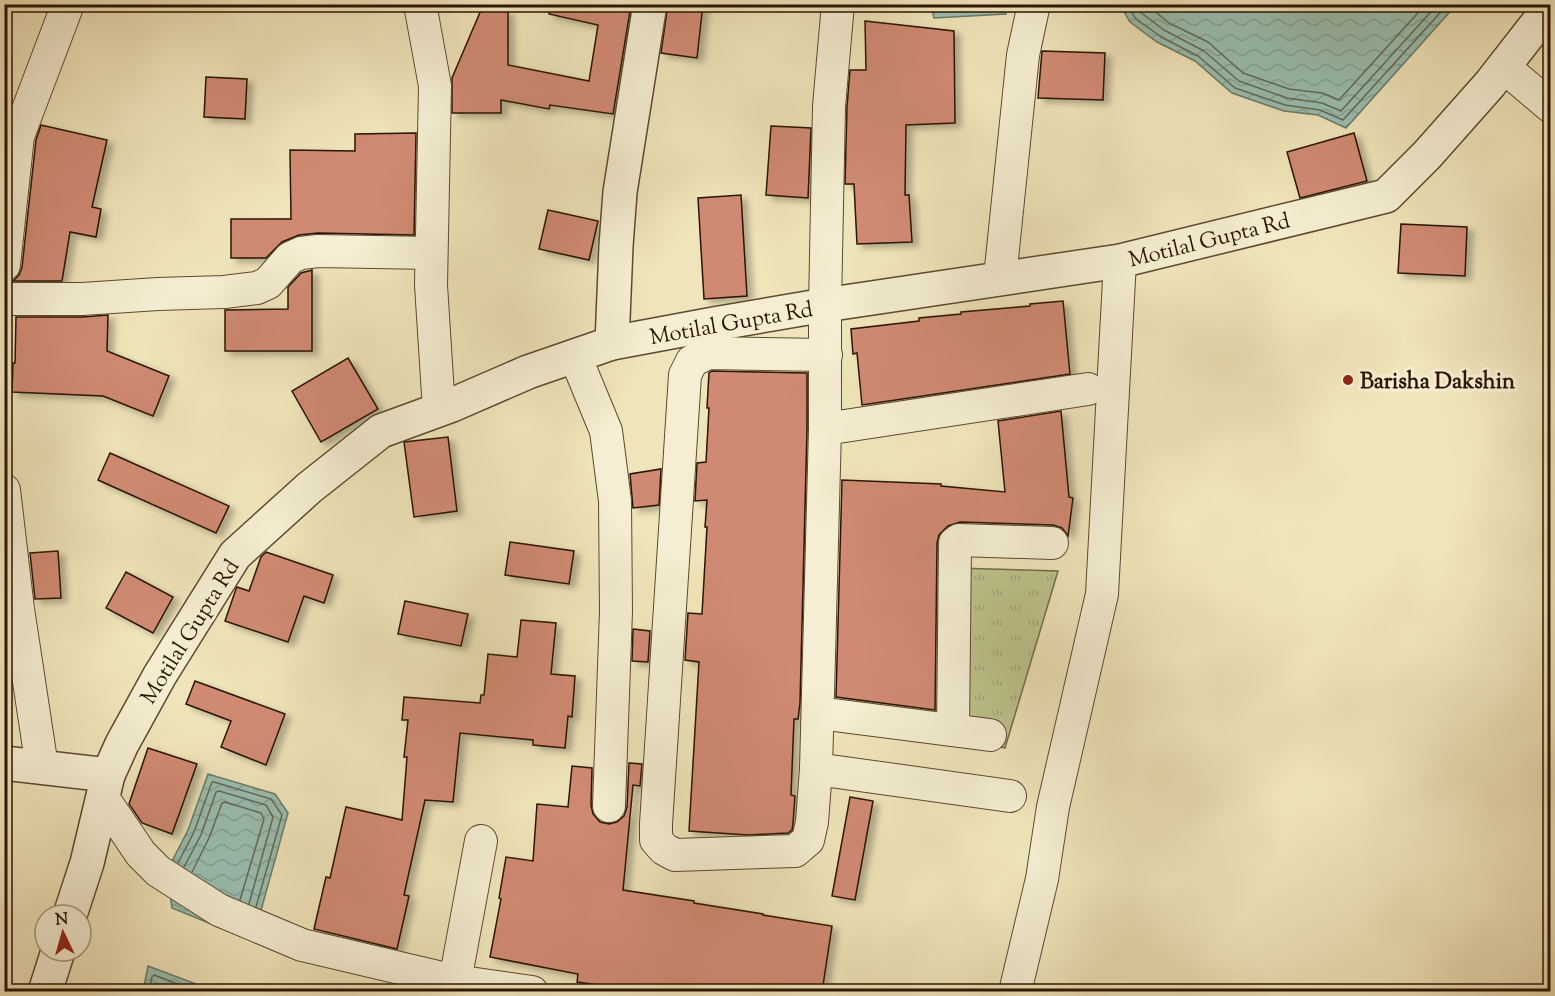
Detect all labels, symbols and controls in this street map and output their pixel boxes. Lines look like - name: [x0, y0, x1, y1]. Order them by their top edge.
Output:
- street label: Motilal Gupta Rd: [1126, 206, 1294, 277]
- street label: Motilal Gupta Rd: [647, 295, 816, 355]
- place label: Barisha Dakshin: [1360, 367, 1515, 399]
- marker: Barisha Dakshin: [1341, 373, 1355, 387]
- street label: Motilal Gupta Rd: [134, 554, 249, 711]
- north arrow: [33, 903, 93, 963]
- text: N: [55, 909, 69, 933]

